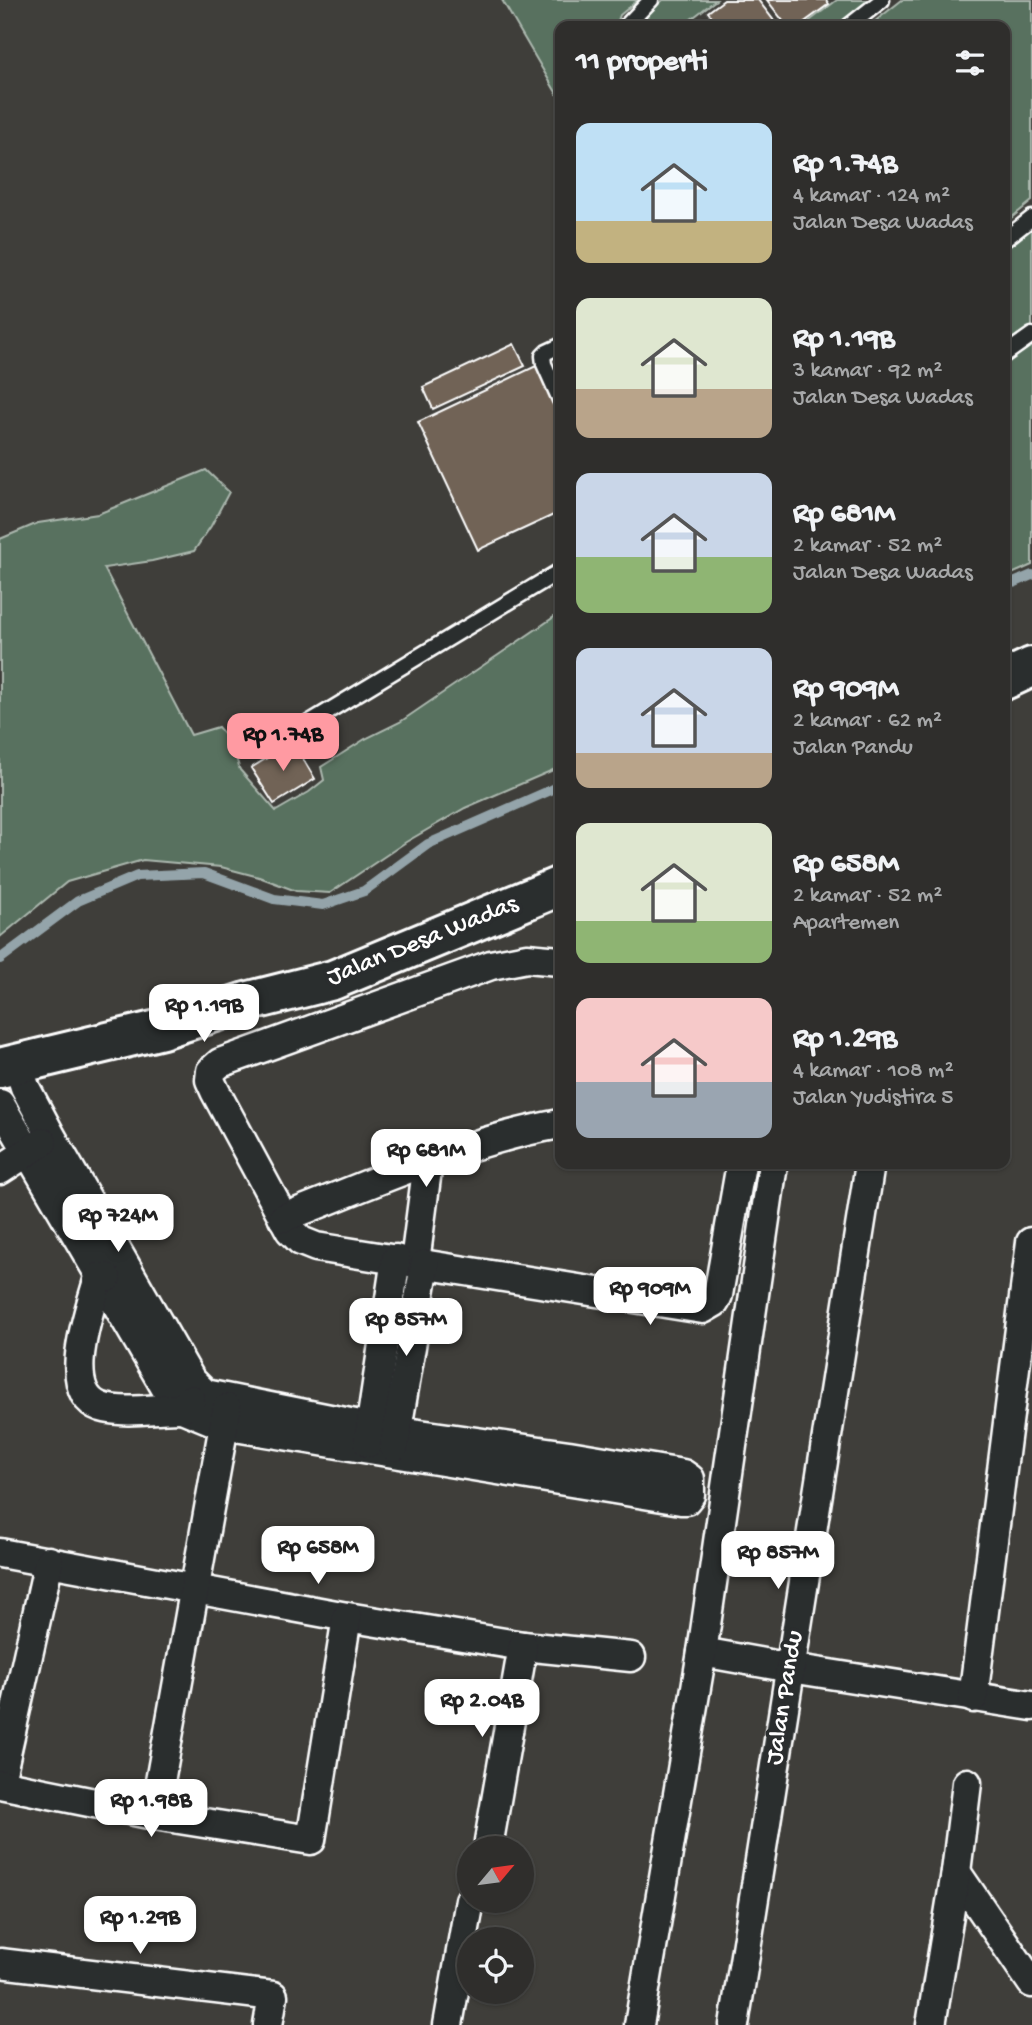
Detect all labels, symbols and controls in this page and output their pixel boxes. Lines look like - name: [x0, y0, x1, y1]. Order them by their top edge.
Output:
- icon: filters: [951, 44, 989, 82]
- text: 11 properti: [576, 46, 708, 81]
- text: Rp 1.74B: [793, 148, 897, 183]
- icon: home: [632, 151, 716, 235]
- text: 4 kamar · 124 m²: [793, 183, 950, 210]
- text: Jalan Desa Wadas: [793, 210, 973, 237]
- text: Rp 1.19B: [793, 323, 895, 358]
- icon: home: [632, 326, 716, 410]
- text: 3 kamar · 92 m²: [793, 358, 942, 385]
- text: Jalan Desa Wadas: [793, 385, 973, 412]
- text: Rp 681M: [793, 498, 895, 533]
- icon: home: [632, 501, 716, 585]
- text: 2 kamar · 52 m²: [793, 533, 942, 560]
- text: Jalan Desa Wadas: [793, 560, 973, 587]
- text: Rp 909M: [793, 673, 899, 708]
- icon: home: [632, 676, 716, 760]
- text: 2 kamar · 62 m²: [793, 708, 942, 735]
- pin: Rp 1.74B: [211, 714, 355, 773]
- text: Rp 1.74B: [243, 722, 323, 749]
- text: Jalan Pandu: [793, 735, 913, 762]
- text: Rp 658M: [793, 848, 899, 883]
- icon: home: [632, 851, 716, 935]
- text: 2 kamar · 52 m²: [793, 883, 942, 910]
- street label: Jalan Desa Wadas: [323, 889, 524, 994]
- text: Apartemen: [793, 910, 899, 937]
- pin: Rp 1.19B: [132, 984, 276, 1044]
- text: Rp 1.19B: [165, 993, 243, 1020]
- text: Rp 1.29B: [793, 1023, 897, 1058]
- icon: home: [632, 1026, 716, 1110]
- text: 4 kamar · 108 m²: [793, 1058, 954, 1085]
- text: Jalan Yudistira 5: [793, 1085, 953, 1112]
- pin: Rp 681M: [361, 1130, 491, 1189]
- text: Rp 681M: [387, 1138, 465, 1165]
- pin: Rp 724M: [53, 1194, 183, 1254]
- text: Rp 724M: [79, 1203, 157, 1230]
- pin: Rp 909M: [585, 1268, 715, 1327]
- text: Rp 909M: [610, 1276, 690, 1303]
- pin: Rp 857M: [341, 1298, 471, 1358]
- text: Rp 857M: [365, 1307, 447, 1334]
- pin: Rp 658M: [253, 1526, 383, 1586]
- pin: Rp 857M: [713, 1532, 843, 1591]
- text: Rp 658M: [277, 1535, 359, 1562]
- text: Rp 857M: [737, 1540, 819, 1567]
- street label: Jalan Pandu: [760, 1629, 812, 1767]
- pin: Rp 2.04B: [410, 1680, 554, 1739]
- text: Rp 2.04B: [440, 1688, 524, 1715]
- pin: Rp 1.98B: [79, 1780, 223, 1839]
- text: Rp 1.98B: [110, 1788, 192, 1815]
- north arrow: [457, 1836, 534, 1913]
- map controls: [457, 1836, 534, 2004]
- pin: Rp 1.29B: [68, 1896, 212, 1956]
- text: Rp 1.29B: [100, 1905, 180, 1932]
- button: locate: [457, 1927, 534, 2004]

